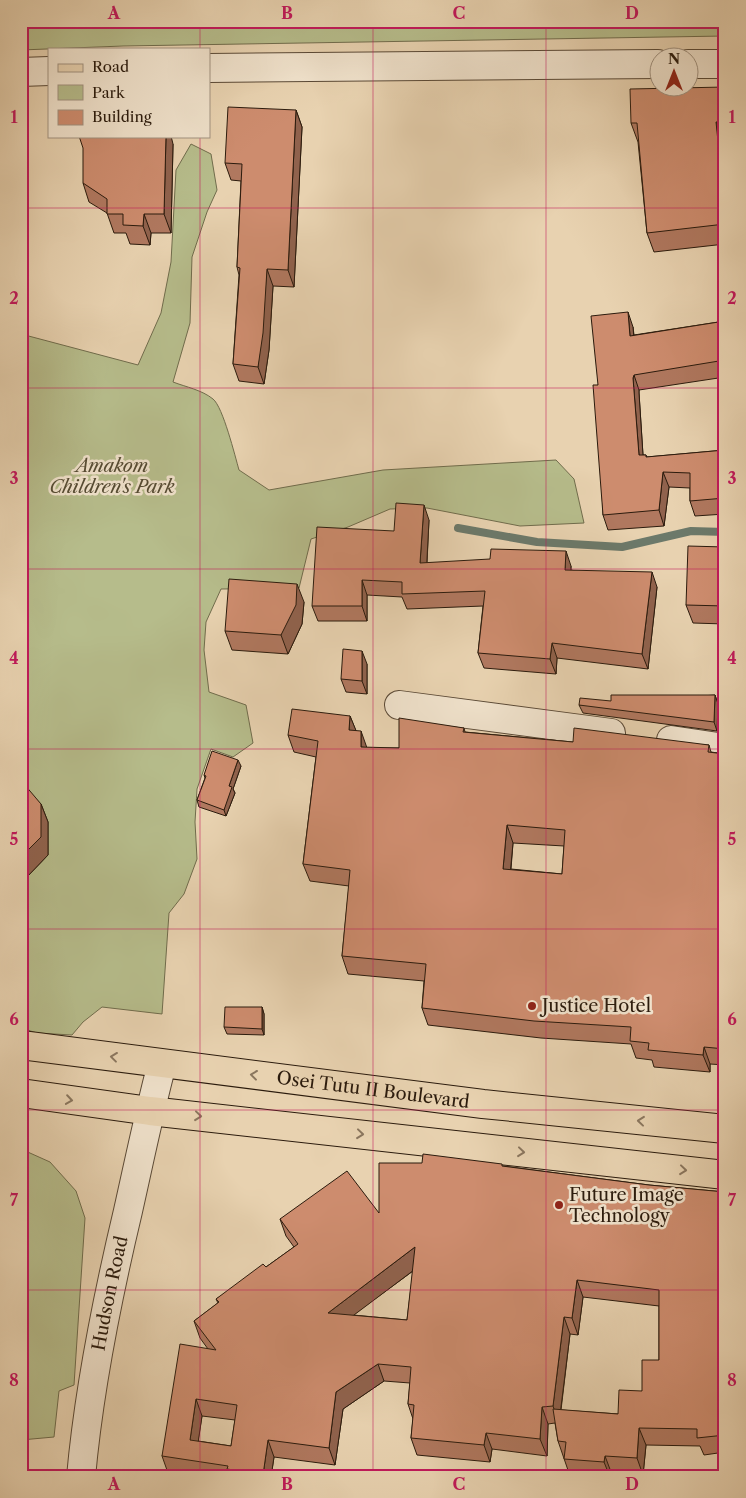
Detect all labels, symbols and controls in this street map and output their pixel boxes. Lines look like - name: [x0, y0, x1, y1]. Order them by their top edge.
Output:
- text: A: [107, 3, 121, 23]
- text: B: [281, 3, 293, 23]
- text: C: [453, 3, 465, 23]
- text: D: [625, 3, 639, 23]
- legend: [48, 48, 210, 138]
- north arrow: [648, 48, 698, 98]
- text: N: [668, 50, 680, 68]
- text: Road: [92, 57, 129, 76]
- text: Park: [92, 83, 126, 102]
- text: 1: [10, 107, 18, 127]
- text: Building: [92, 107, 152, 126]
- text: 1: [728, 107, 736, 127]
- text: 2: [9, 288, 19, 308]
- text: 2: [727, 288, 737, 308]
- park label: Amakom Children's Park: [49, 455, 175, 498]
- text: 3: [9, 468, 19, 488]
- text: 3: [727, 468, 737, 488]
- text: 4: [9, 648, 19, 668]
- text: 4: [727, 648, 737, 668]
- text: 5: [10, 829, 19, 849]
- text: 5: [728, 829, 737, 849]
- place label: Justice Hotel: [539, 995, 651, 1017]
- marker: Justice Hotel: [526, 1000, 538, 1012]
- text: 6: [9, 1009, 19, 1029]
- text: 6: [727, 1009, 737, 1029]
- one-way arrow: [110, 1052, 118, 1063]
- street label: Osei Tutu II Boulevard: [275, 1067, 471, 1113]
- one-way arrow: [250, 1070, 258, 1081]
- one-way arrow: [66, 1094, 74, 1105]
- one-way arrow: [195, 1110, 203, 1121]
- one-way arrow: [637, 1115, 645, 1126]
- one-way arrow: [356, 1128, 364, 1139]
- one-way arrow: [518, 1146, 526, 1157]
- one-way arrow: [679, 1164, 687, 1175]
- place label: Future Image Technology: [569, 1184, 684, 1227]
- text: 7: [10, 1190, 19, 1210]
- text: 7: [728, 1190, 737, 1210]
- marker: Future Image Technology: [553, 1199, 565, 1211]
- street label: Hudson Road: [87, 1234, 133, 1353]
- text: 8: [9, 1370, 19, 1390]
- text: 8: [727, 1370, 737, 1390]
- text: A: [107, 1474, 121, 1494]
- text: B: [281, 1474, 293, 1494]
- text: C: [453, 1474, 465, 1494]
- text: D: [625, 1474, 639, 1494]

